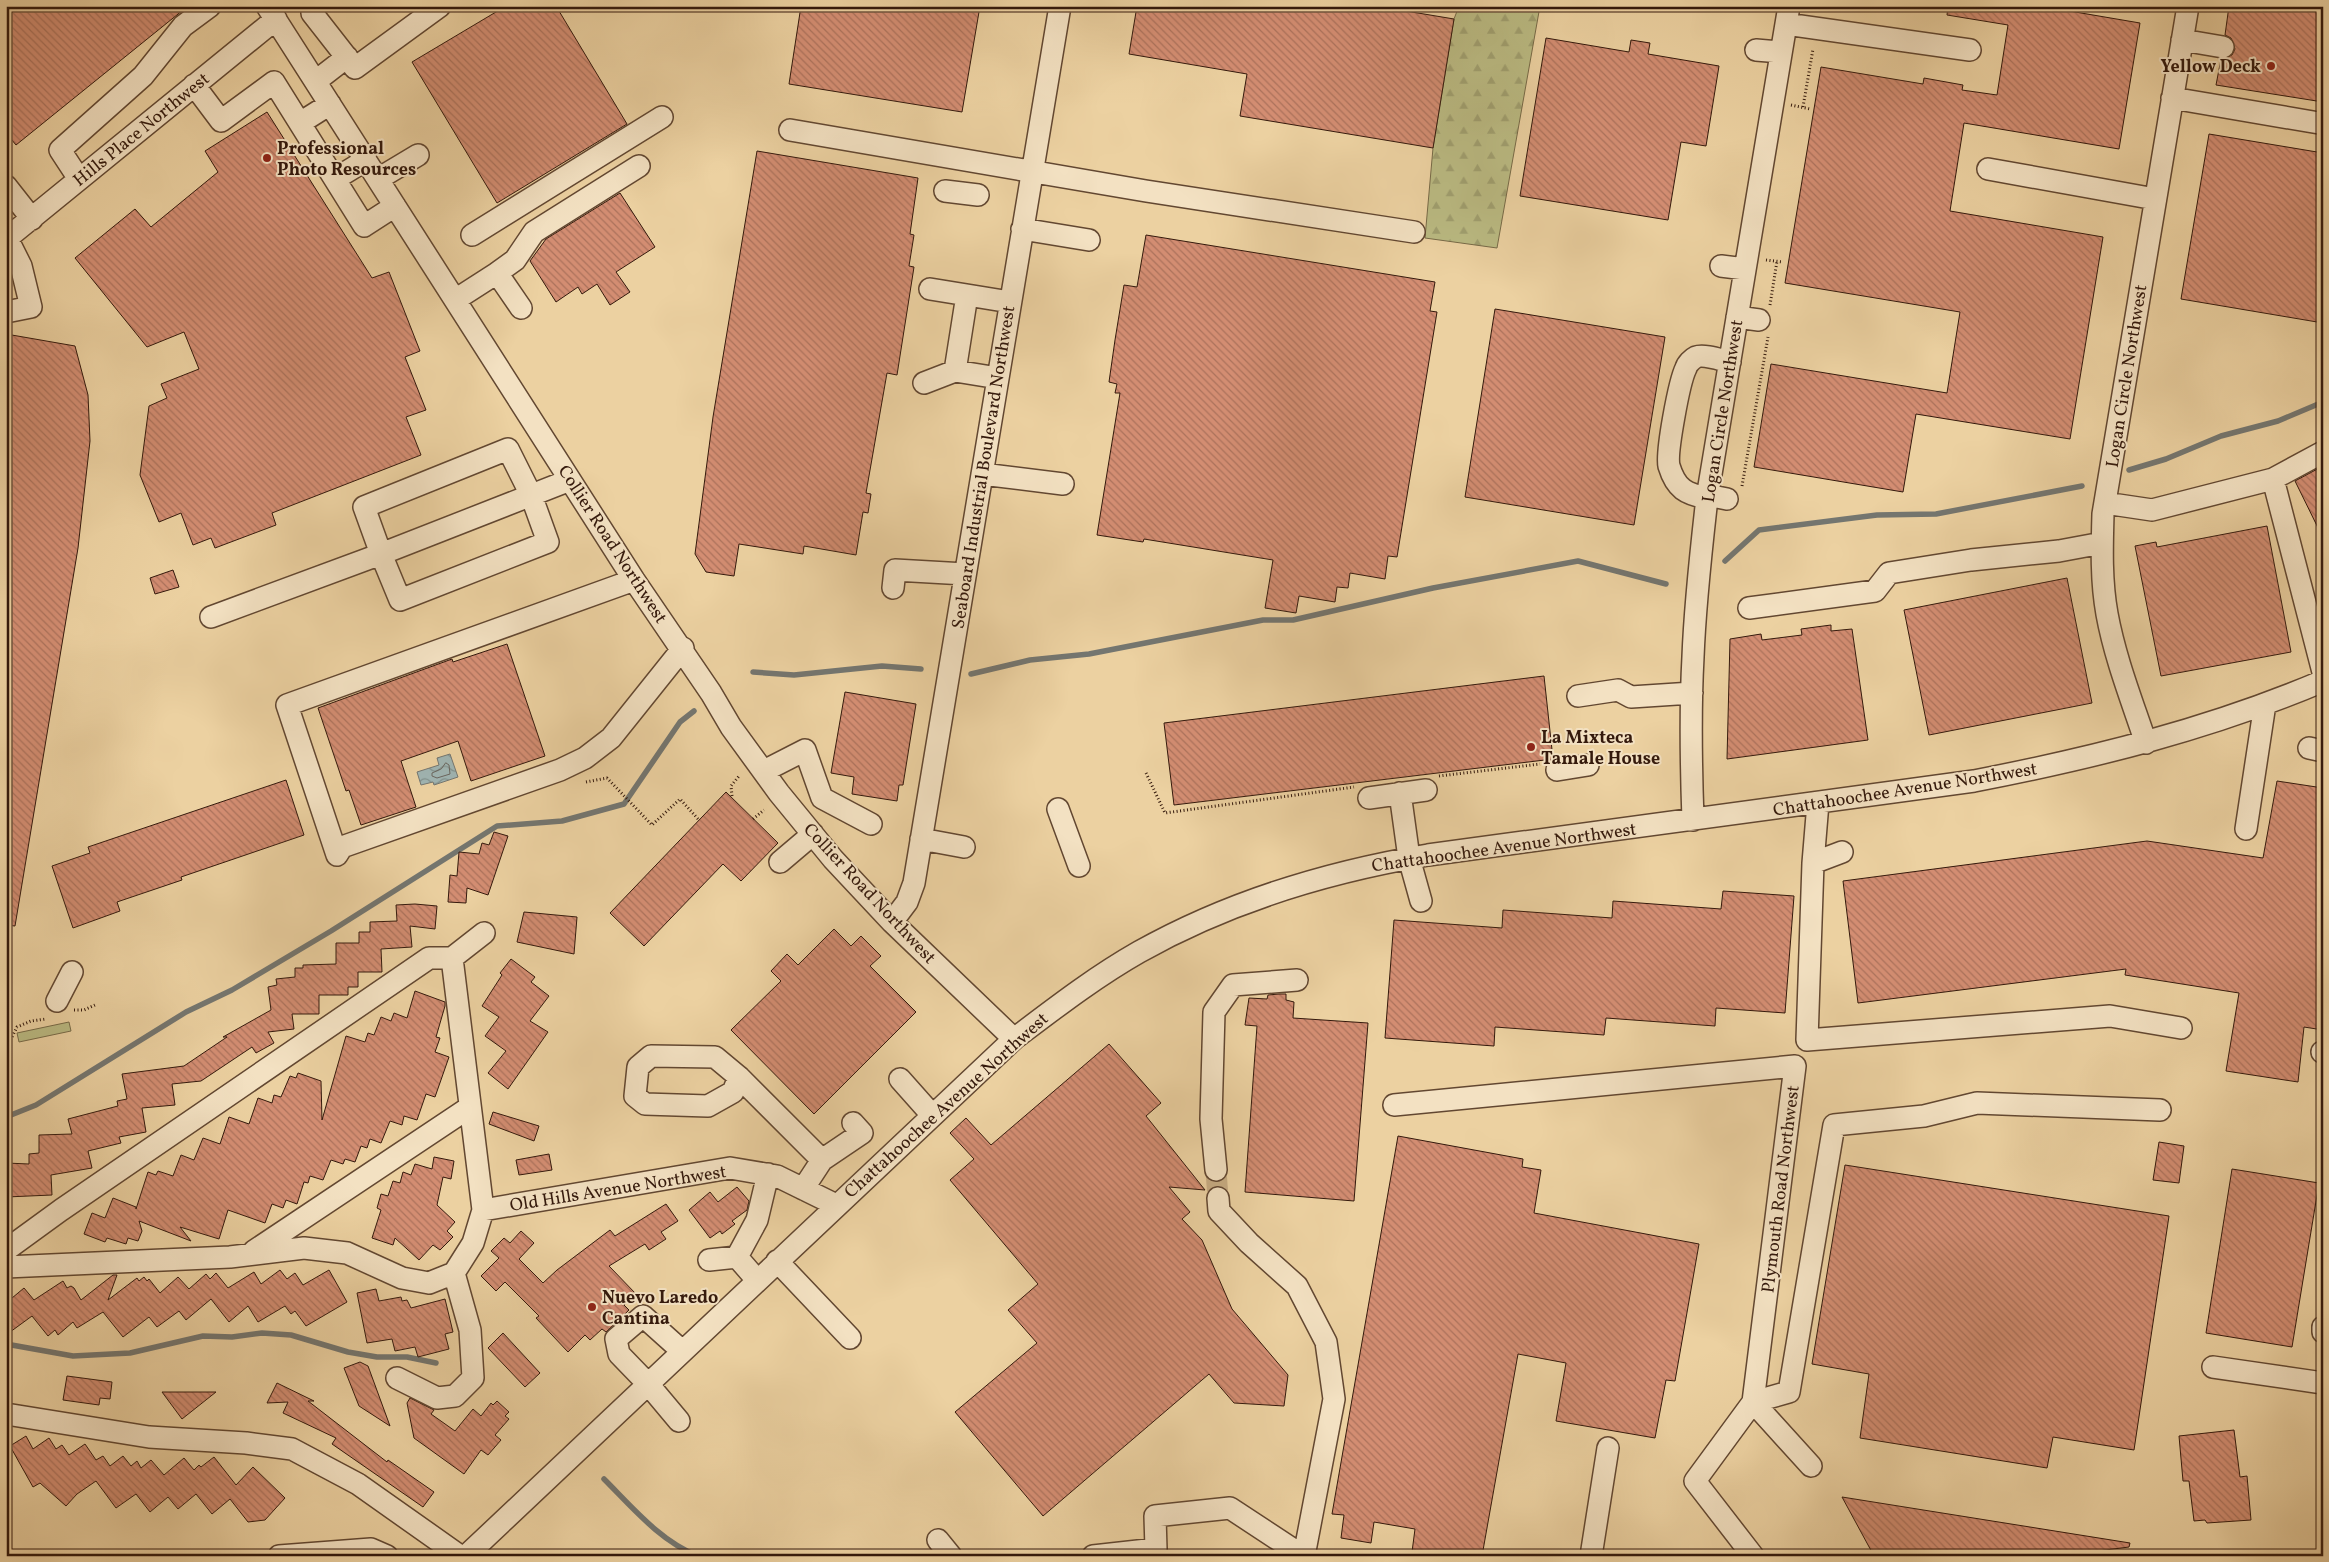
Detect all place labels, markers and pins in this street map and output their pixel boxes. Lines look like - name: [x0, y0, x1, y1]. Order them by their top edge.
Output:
- place label: Yellow Deck: [2161, 55, 2261, 80]
- marker: Yellow Deck: [2265, 60, 2277, 72]
- place label: Professional Photo Resources: [277, 137, 416, 183]
- marker: Professional Photo Resources: [261, 152, 273, 164]
- place label: La Mixteca Tamale House: [1541, 726, 1660, 772]
- marker: La Mixteca Tamale House: [1525, 741, 1537, 753]
- place label: Nuevo Laredo Cantina: [602, 1286, 718, 1332]
- marker: Nuevo Laredo Cantina: [586, 1301, 598, 1313]

